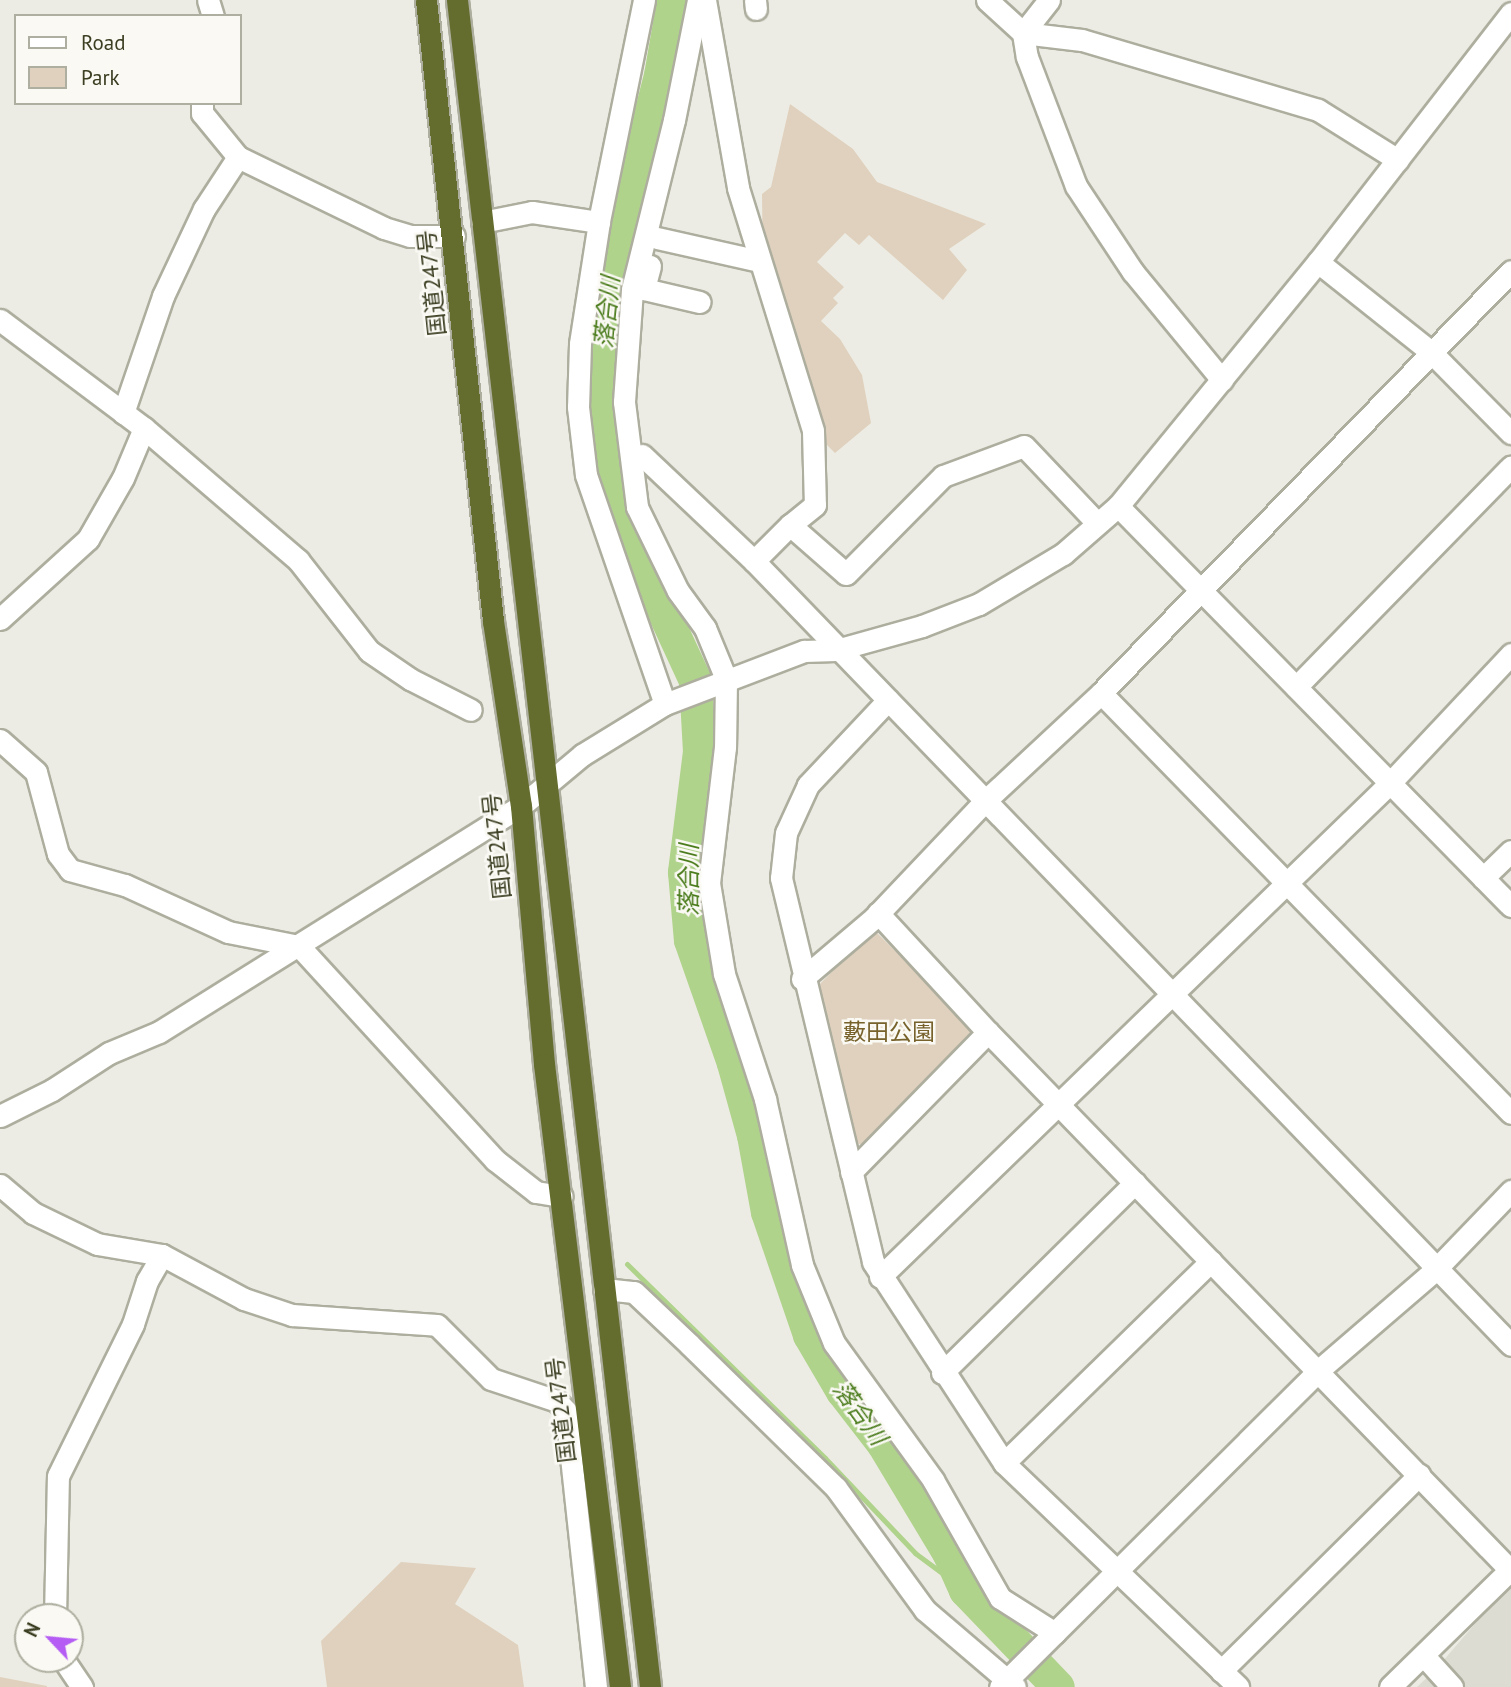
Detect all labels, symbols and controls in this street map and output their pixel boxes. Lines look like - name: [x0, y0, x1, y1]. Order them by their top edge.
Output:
- legend: [14, 14, 242, 105]
- text: Road: [81, 29, 125, 56]
- text: Park: [81, 64, 120, 91]
- street label: 国道247号: [413, 229, 451, 337]
- water label: 落合川: [589, 275, 625, 349]
- street label: 国道247号: [478, 792, 516, 900]
- water label: 落合川: [675, 844, 703, 916]
- park label: 藪田公園: [843, 1018, 935, 1046]
- street label: 国道247号: [541, 1355, 581, 1465]
- water label: 落合川: [827, 1375, 893, 1451]
- north arrow: [14, 1603, 84, 1673]
- text: N: [18, 1619, 45, 1641]

